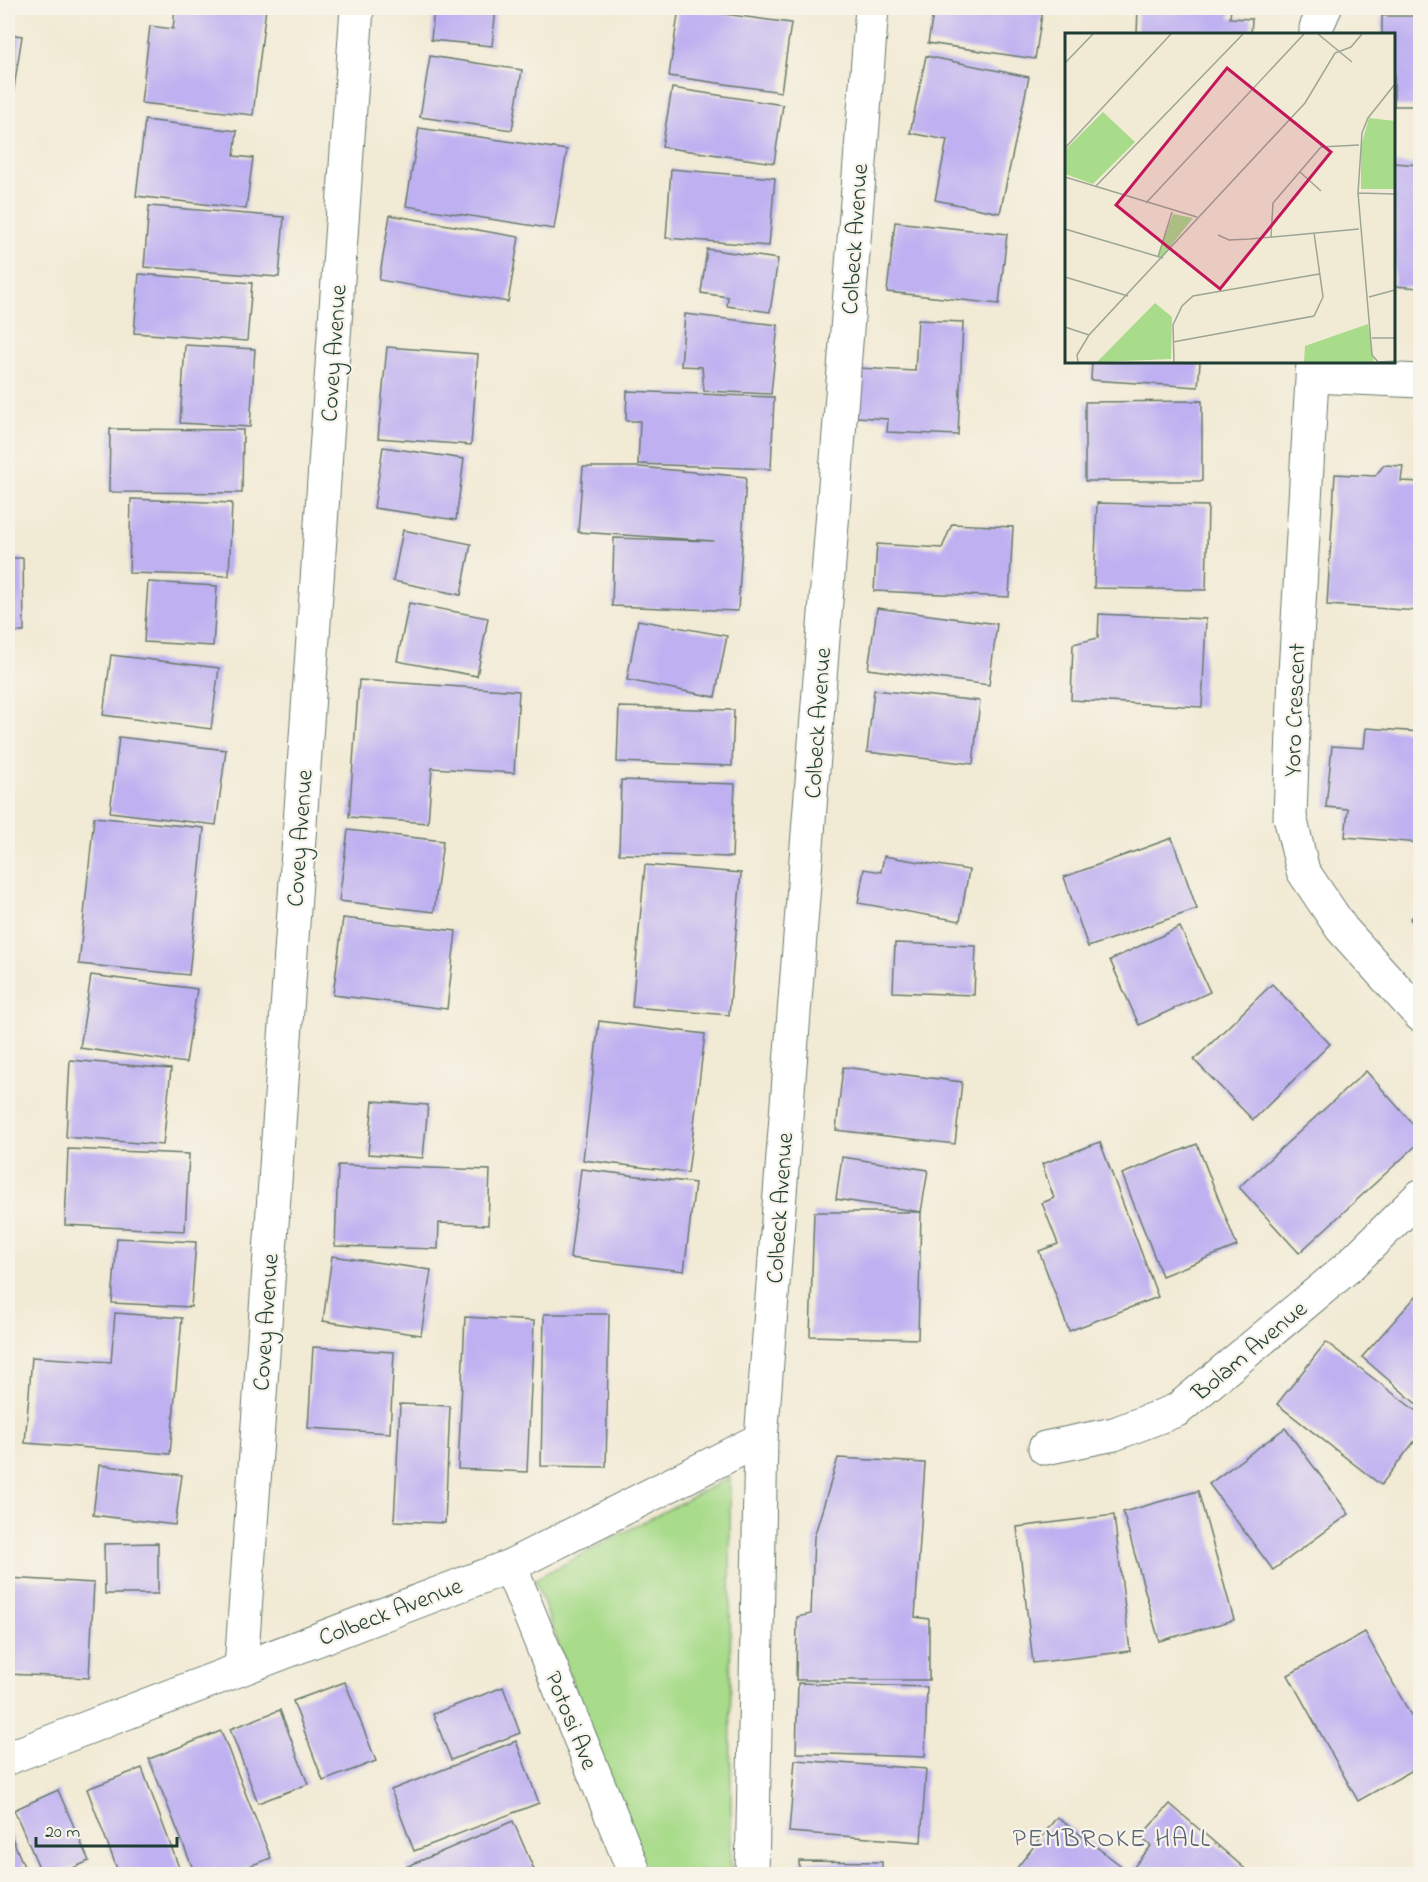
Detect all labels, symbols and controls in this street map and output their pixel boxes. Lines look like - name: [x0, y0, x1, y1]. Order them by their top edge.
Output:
- inset map: [1065, 33, 1395, 363]
- street label: Colbeck Avenue: [834, 162, 879, 316]
- street label: Covey Avenue: [313, 283, 359, 423]
- street label: Yoro Crescent: [1277, 643, 1316, 777]
- street label: Colbeck Avenue: [797, 646, 842, 800]
- street label: Covey Avenue: [279, 768, 325, 908]
- street label: Colbeck Avenue: [759, 1131, 804, 1285]
- street label: Covey Avenue: [245, 1252, 291, 1392]
- street label: Bolam Avenue: [1184, 1293, 1316, 1411]
- street label: Colbeck Avenue: [314, 1570, 468, 1657]
- street label: Potosi Ave: [534, 1666, 605, 1776]
- scale bar: [36, 1810, 177, 1848]
- text: 20 m: [45, 1820, 80, 1846]
- district label: PEMBROKE HALL: [1013, 1821, 1211, 1859]

